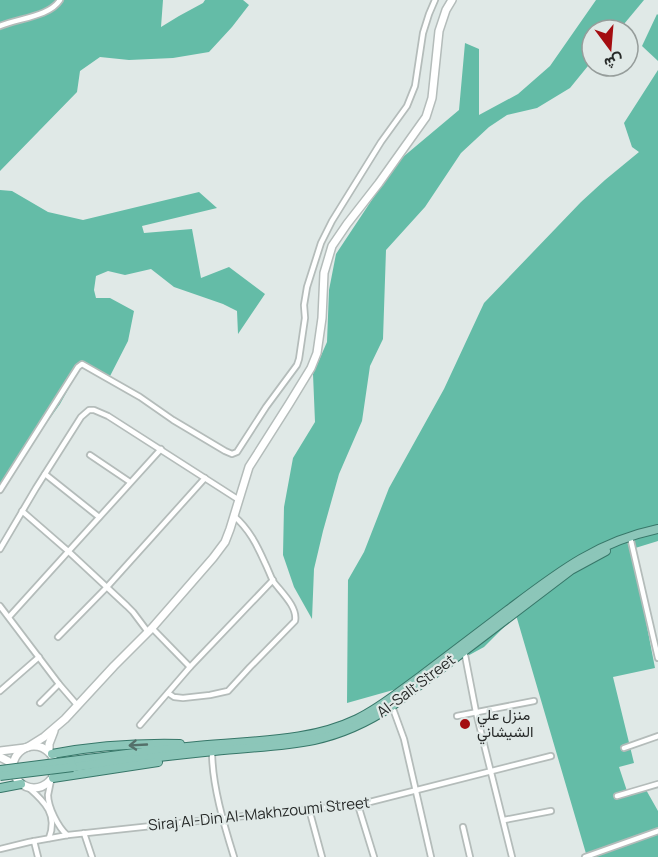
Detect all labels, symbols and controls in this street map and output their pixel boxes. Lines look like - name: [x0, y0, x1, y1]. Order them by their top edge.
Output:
- north arrow: [580, 18, 640, 78]
- text: ش: [602, 49, 626, 76]
- street label: Al-Salt Street: [372, 649, 459, 722]
- place label: منزل علي الشيشاني: [477, 704, 534, 745]
- marker: منزل علي الشيشاني: [458, 717, 472, 731]
- one-way arrow: [129, 739, 149, 750]
- street label: Siraj Al-Din Al-Makhzoumi Street: [147, 791, 371, 836]

